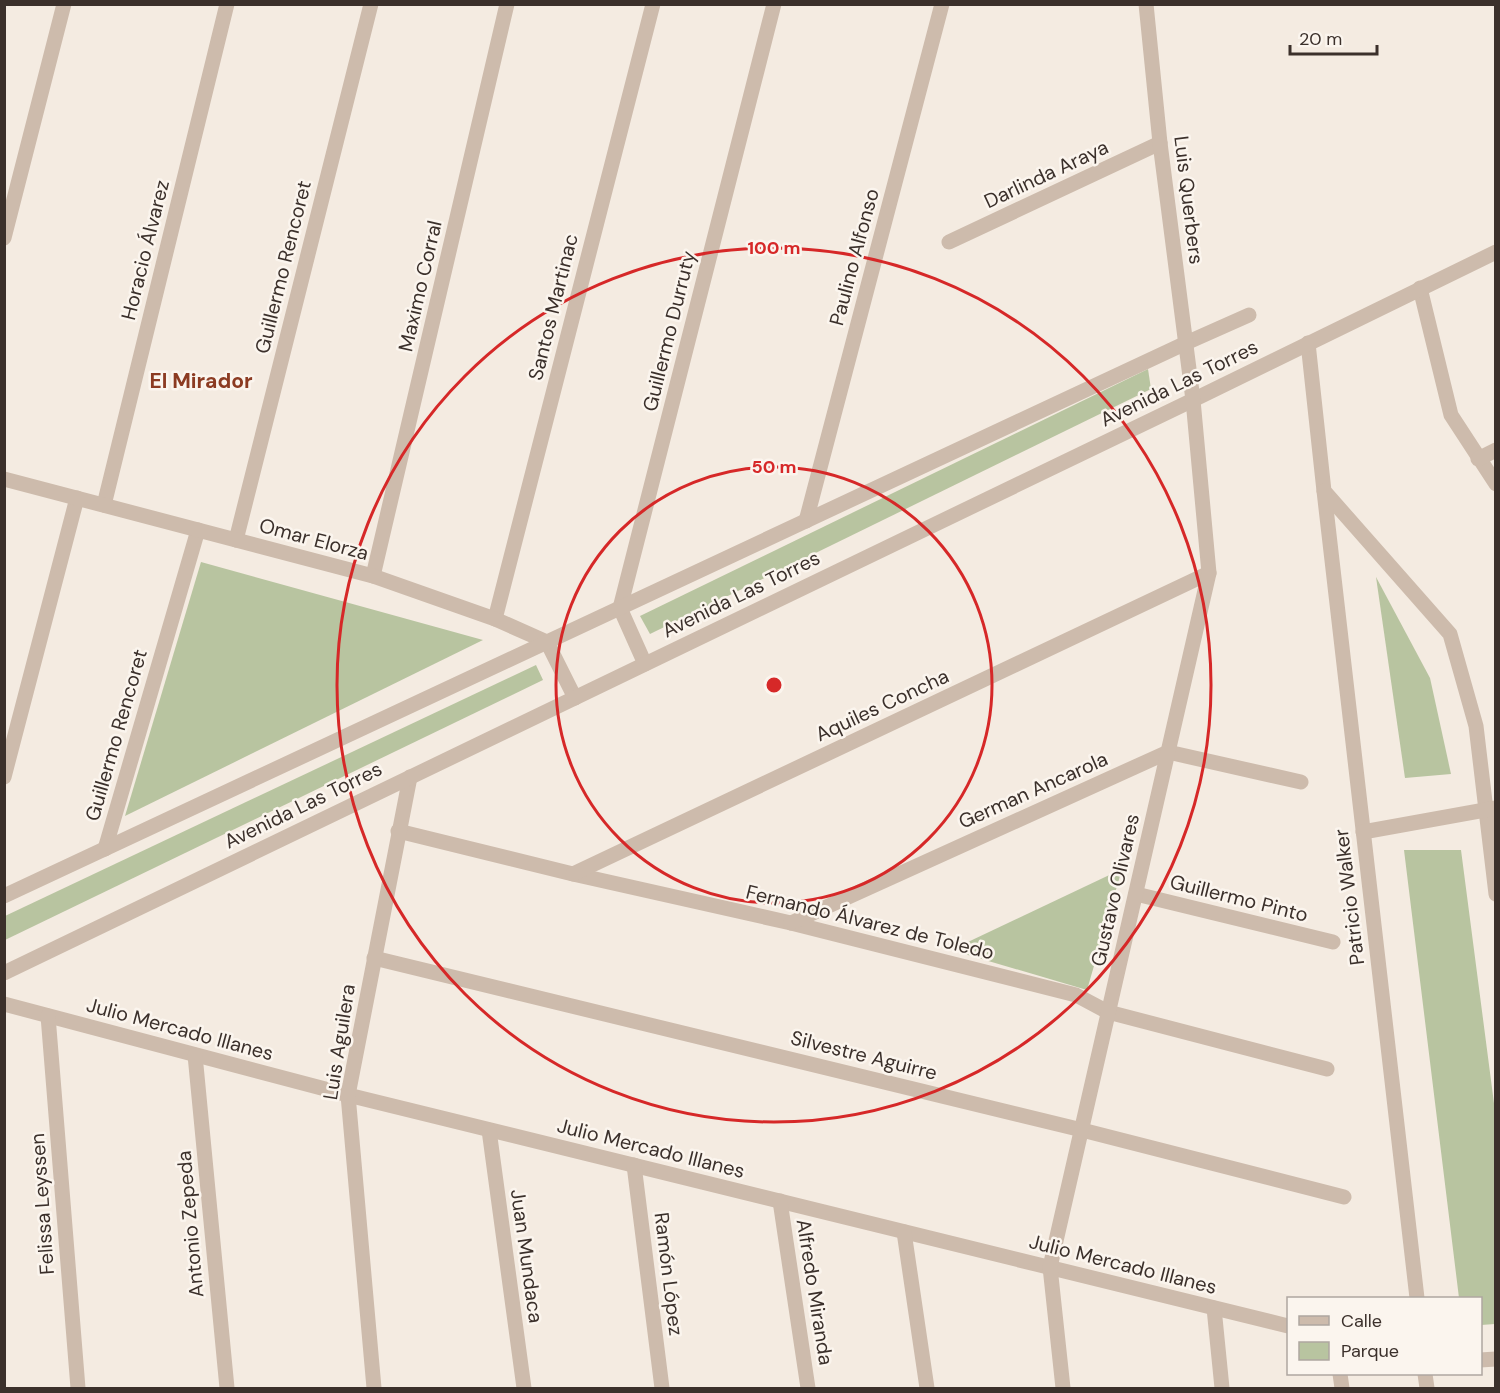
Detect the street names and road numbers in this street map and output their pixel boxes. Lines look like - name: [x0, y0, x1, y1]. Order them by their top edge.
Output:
- street label: Darlinda Araya: [980, 134, 1112, 214]
- street label: Luis Querbers: [1168, 134, 1210, 266]
- street label: Horacio Álvarez: [115, 177, 175, 323]
- street label: Guillermo Rencoret: [249, 178, 317, 356]
- street label: Paulino Alfonso: [823, 186, 885, 328]
- street label: Maximo Corral: [392, 218, 448, 354]
- street label: Santos Martinac: [522, 231, 584, 383]
- street label: Guillermo Durruty: [636, 248, 702, 414]
- street label: Avenida Las Torres: [1096, 333, 1262, 433]
- street label: Omar Elorza: [257, 512, 371, 566]
- street label: Avenida Las Torres: [658, 544, 824, 644]
- street label: Guillermo Rencoret: [79, 646, 153, 824]
- street label: Aquiles Concha: [811, 663, 953, 747]
- street label: German Ancarola: [954, 745, 1112, 835]
- street label: Avenida Las Torres: [220, 755, 386, 855]
- street label: Gustavo Olivares: [1085, 811, 1145, 969]
- street label: Patricio Walker: [1328, 827, 1370, 967]
- street label: Guillermo Pinto: [1167, 868, 1311, 928]
- street label: Fernando Álvarez de Toledo: [743, 879, 997, 965]
- street label: Luis Aguilera: [317, 982, 361, 1102]
- street label: Julio Mercado Illanes: [84, 992, 276, 1066]
- street label: Silvestre Aguirre: [788, 1024, 940, 1086]
- street label: Julio Mercado Illanes: [554, 1112, 748, 1184]
- street label: Felissa Leyssen: [24, 1132, 60, 1276]
- street label: Antonio Zepeda: [171, 1150, 209, 1298]
- street label: Juan Mundaca: [505, 1188, 549, 1324]
- street label: Ramón López: [649, 1211, 689, 1337]
- street label: Alfredo Miranda: [791, 1217, 839, 1367]
- street label: Julio Mercado Illanes: [1026, 1228, 1220, 1300]

